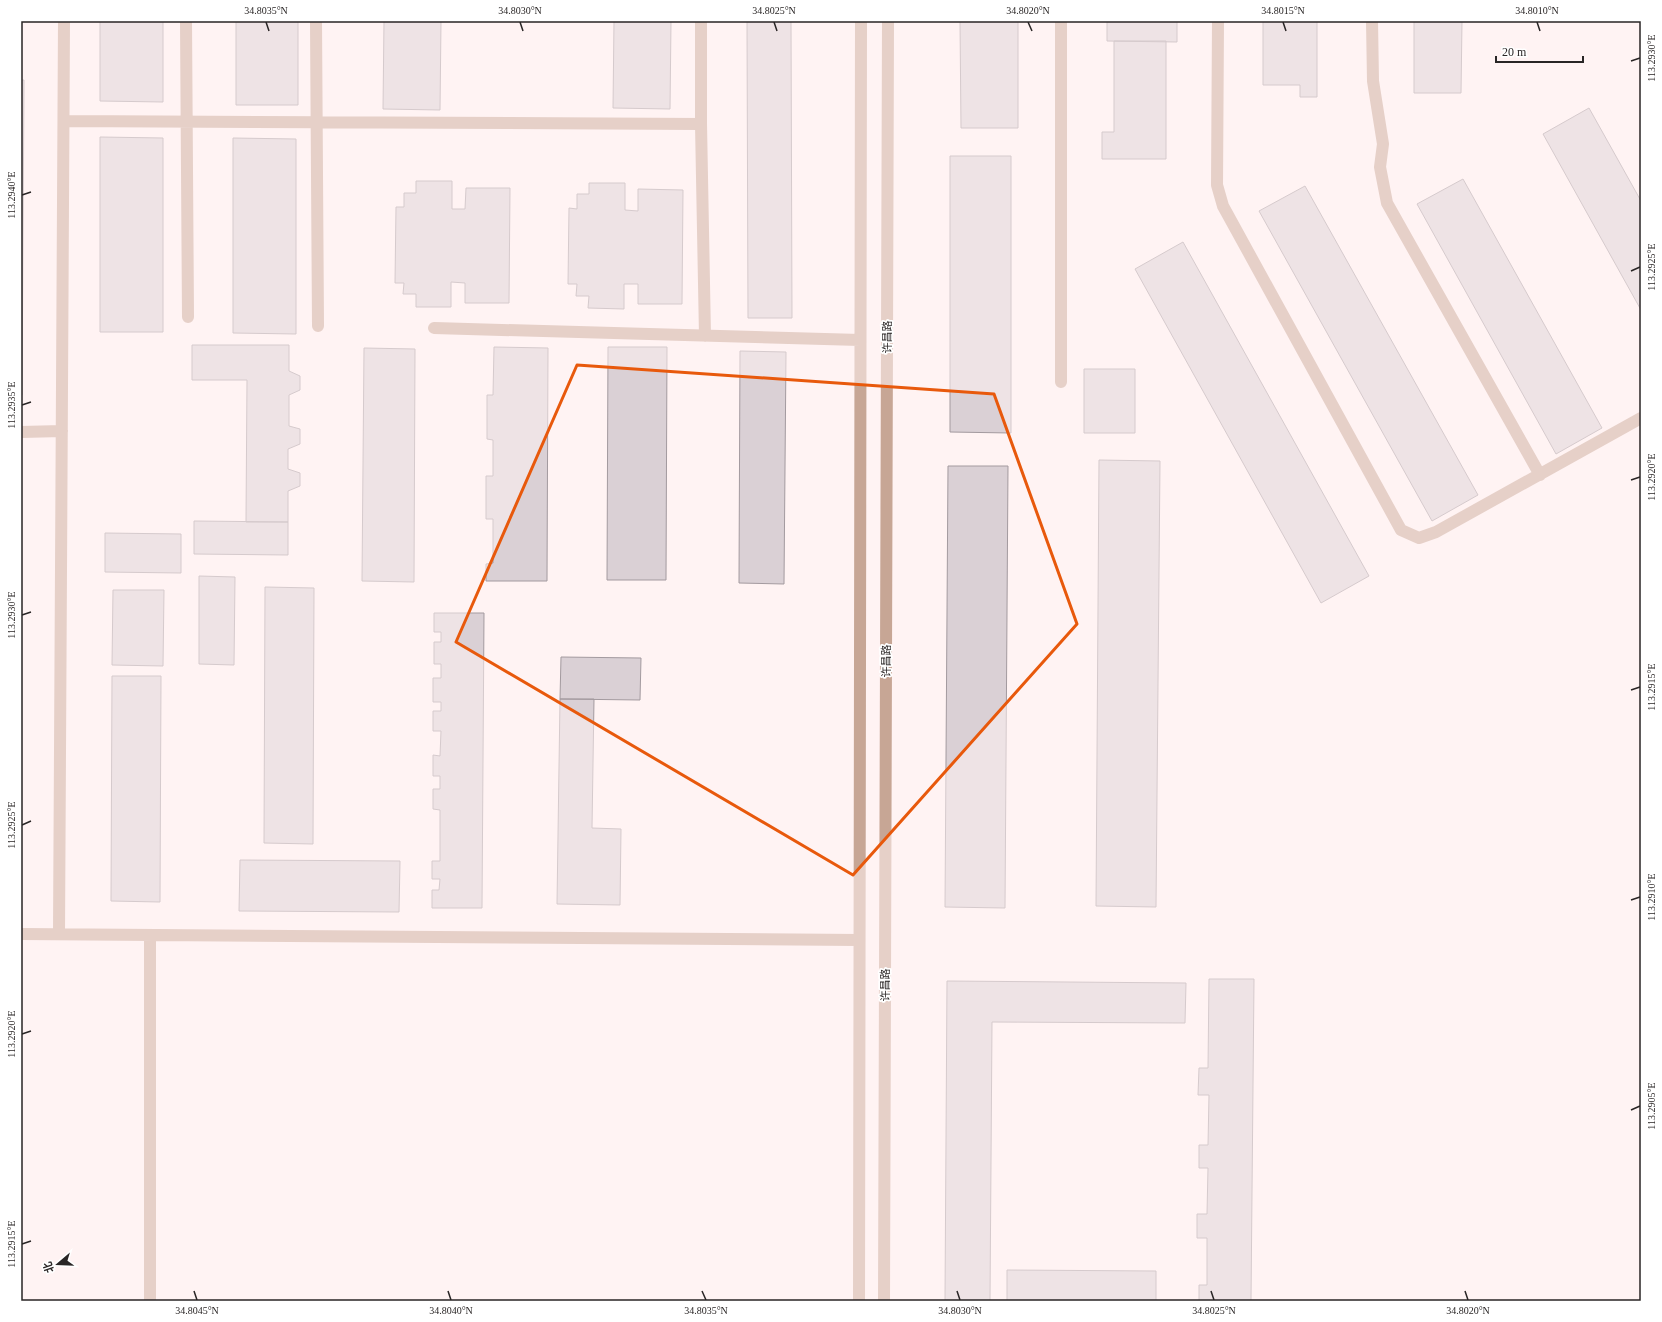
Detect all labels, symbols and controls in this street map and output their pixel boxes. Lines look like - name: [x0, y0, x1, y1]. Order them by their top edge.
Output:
- text: 34.8035°N: [244, 5, 288, 16]
- text: 34.8030°N: [498, 5, 542, 16]
- text: 34.8025°N: [752, 5, 796, 16]
- text: 34.8020°N: [1006, 5, 1050, 16]
- text: 34.8015°N: [1261, 5, 1305, 16]
- text: 34.8010°N: [1515, 5, 1559, 16]
- text: 113.2930°E: [1646, 34, 1657, 82]
- scale bar: [1496, 38, 1583, 64]
- text: 20 m: [1502, 45, 1527, 59]
- text: 113.2940°E: [6, 171, 17, 219]
- text: 113.2925°E: [1646, 243, 1657, 291]
- street label: 许昌路: [881, 321, 893, 354]
- text: 113.2935°E: [6, 381, 17, 429]
- text: 113.2920°E: [1646, 453, 1657, 501]
- text: 113.2930°E: [6, 591, 17, 639]
- street label: 许昌路: [880, 645, 892, 678]
- text: 113.2915°E: [1646, 663, 1657, 711]
- text: 113.2925°E: [6, 801, 17, 849]
- text: 113.2910°E: [1646, 873, 1657, 921]
- street label: 许昌路: [879, 969, 891, 1002]
- text: 113.2920°E: [6, 1010, 17, 1058]
- text: 113.2905°E: [1646, 1082, 1657, 1130]
- text: 113.2915°E: [6, 1220, 17, 1268]
- north arrow: [38, 1244, 78, 1284]
- text: 北: [41, 1260, 56, 1274]
- text: 34.8045°N: [175, 1305, 219, 1316]
- text: 34.8040°N: [429, 1305, 473, 1316]
- text: 34.8035°N: [684, 1305, 728, 1316]
- text: 34.8030°N: [938, 1305, 982, 1316]
- text: 34.8025°N: [1192, 1305, 1236, 1316]
- text: 34.8020°N: [1446, 1305, 1490, 1316]

